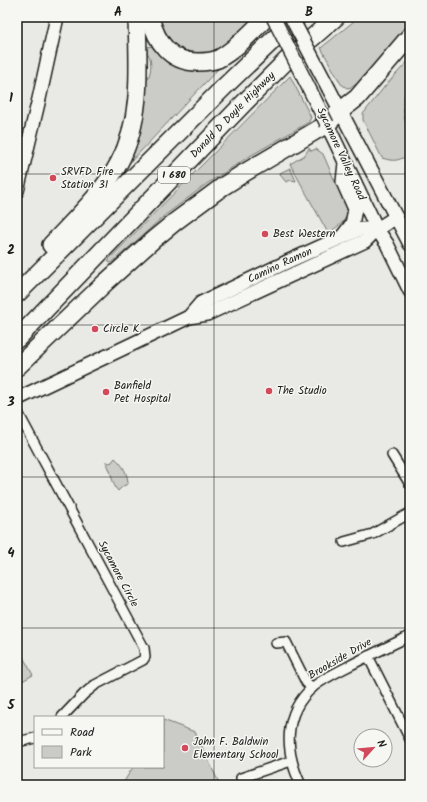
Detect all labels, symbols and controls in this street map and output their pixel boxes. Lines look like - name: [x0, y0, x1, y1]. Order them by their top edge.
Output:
- text: A: [114, 2, 122, 23]
- text: B: [305, 2, 313, 23]
- street label: Donald D Doyle Highway: [186, 67, 280, 163]
- text: 1: [9, 88, 13, 109]
- street label: Sycamore Valley Road: [312, 105, 371, 204]
- place label: SRVFD Fire Station 31: [61, 163, 113, 194]
- road number: I 680: [158, 167, 190, 183]
- marker: SRVFD Fire Station 31: [48, 173, 58, 183]
- place label: Best Western: [273, 225, 335, 243]
- marker: Best Western: [260, 229, 270, 239]
- text: 2: [7, 240, 15, 261]
- street label: Camino Ramon: [245, 243, 316, 288]
- place label: Circle K: [103, 320, 140, 338]
- marker: Circle K: [90, 324, 100, 334]
- place label: Banfield Pet Hospital: [114, 377, 171, 408]
- place label: The Studio: [277, 382, 327, 400]
- marker: The Studio: [264, 386, 274, 396]
- marker: Banfield Pet Hospital: [101, 387, 111, 397]
- text: 3: [6, 392, 15, 413]
- street label: Sycamore Circle: [93, 537, 143, 611]
- text: 4: [7, 543, 15, 564]
- street label: Brookside Drive: [305, 633, 375, 685]
- text: 5: [7, 695, 16, 716]
- legend: [34, 716, 164, 768]
- text: Road: [70, 723, 95, 742]
- north arrow: [353, 728, 393, 768]
- place label: John F. Baldwin Elementary School: [193, 733, 279, 764]
- text: N: [371, 737, 391, 751]
- text: Park: [70, 743, 92, 762]
- marker: John F. Baldwin Elementary School: [180, 743, 190, 753]

